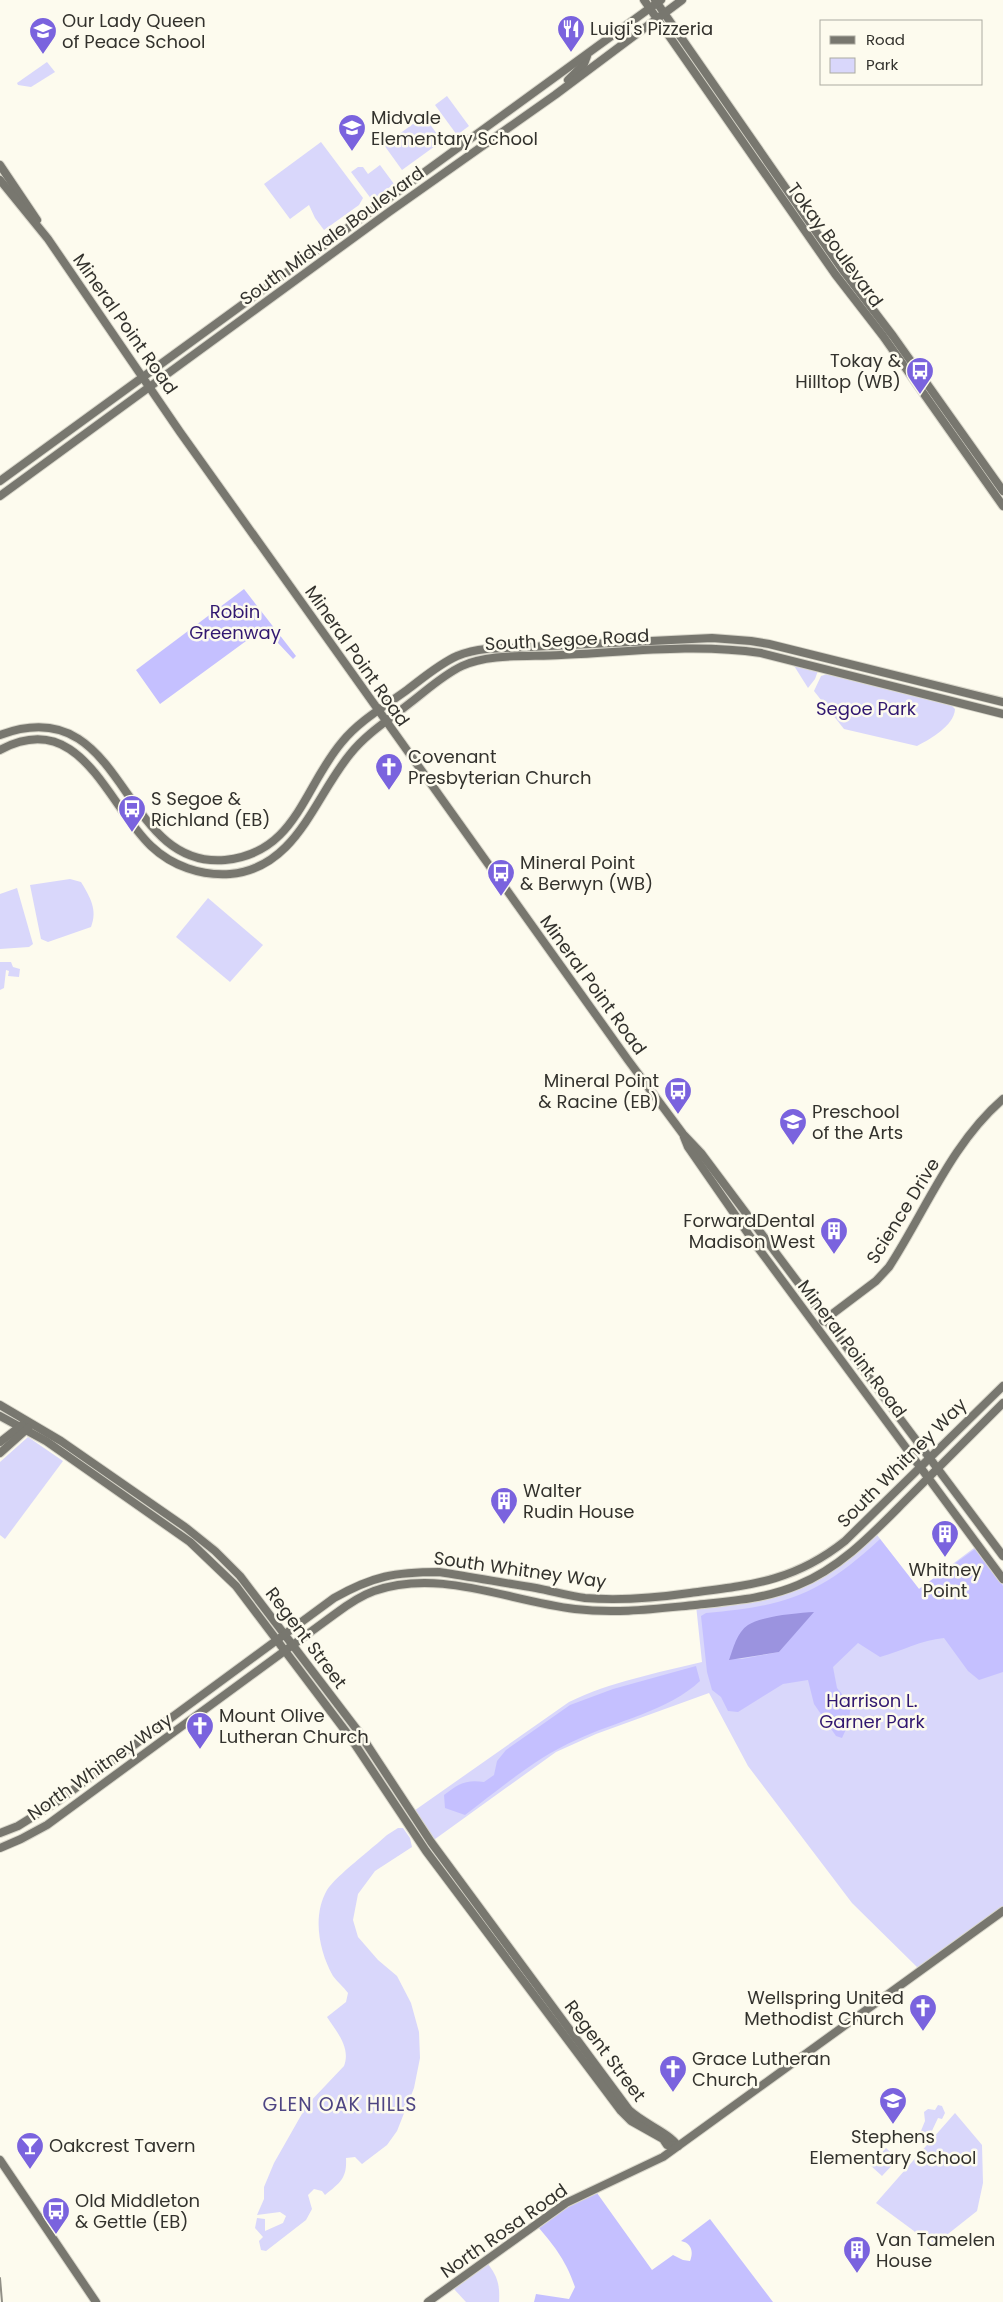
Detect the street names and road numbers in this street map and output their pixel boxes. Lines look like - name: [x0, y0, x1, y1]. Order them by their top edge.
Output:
- street label: South Midvale Boulevard: [235, 160, 429, 311]
- street label: Tokay Boulevard: [782, 177, 889, 312]
- street label: Mineral Point Road: [67, 248, 183, 399]
- street label: Mineral Point Road: [299, 580, 415, 731]
- street label: South Segoe Road: [484, 623, 650, 656]
- street label: Mineral Point Road: [534, 910, 653, 1060]
- street label: Science Drive: [860, 1153, 945, 1269]
- street label: Mineral Point Road: [792, 1275, 913, 1423]
- street label: South Whitney Way: [831, 1392, 972, 1533]
- street label: South Whitney Way: [432, 1545, 608, 1594]
- street label: Regent Street: [260, 1582, 353, 1694]
- street label: North Whitney Way: [22, 1707, 177, 1826]
- street label: Regent Street: [559, 1995, 652, 2107]
- street label: North Rosa Road: [435, 2178, 572, 2284]

